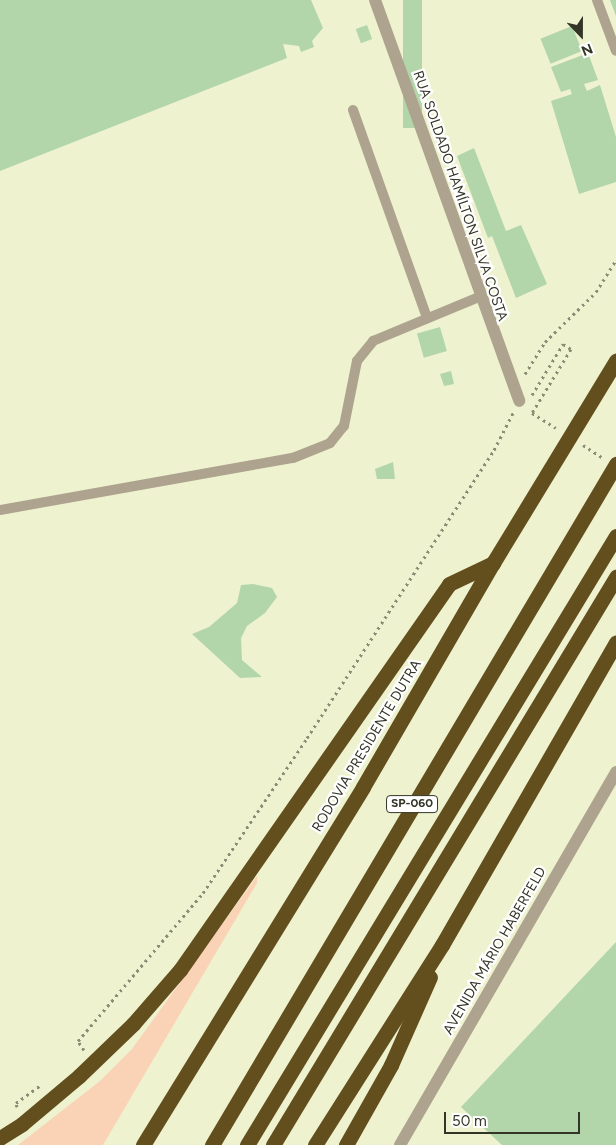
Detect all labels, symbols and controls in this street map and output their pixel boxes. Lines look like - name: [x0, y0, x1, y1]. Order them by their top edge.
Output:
- north arrow: [556, 10, 606, 60]
- text: N: [579, 39, 595, 59]
- street label: RUA SOLDADO HAMÍLTON SILVA COSTA: [409, 69, 511, 323]
- street label: RODOVIA PRESIDENTE DUTRA: [309, 657, 425, 835]
- road number: SP-060: [386, 794, 438, 814]
- street label: AVENIDA MÁRIO HABERFELD: [440, 864, 550, 1038]
- scale bar: [446, 1102, 582, 1134]
- text: 50 m: [452, 1112, 487, 1130]

